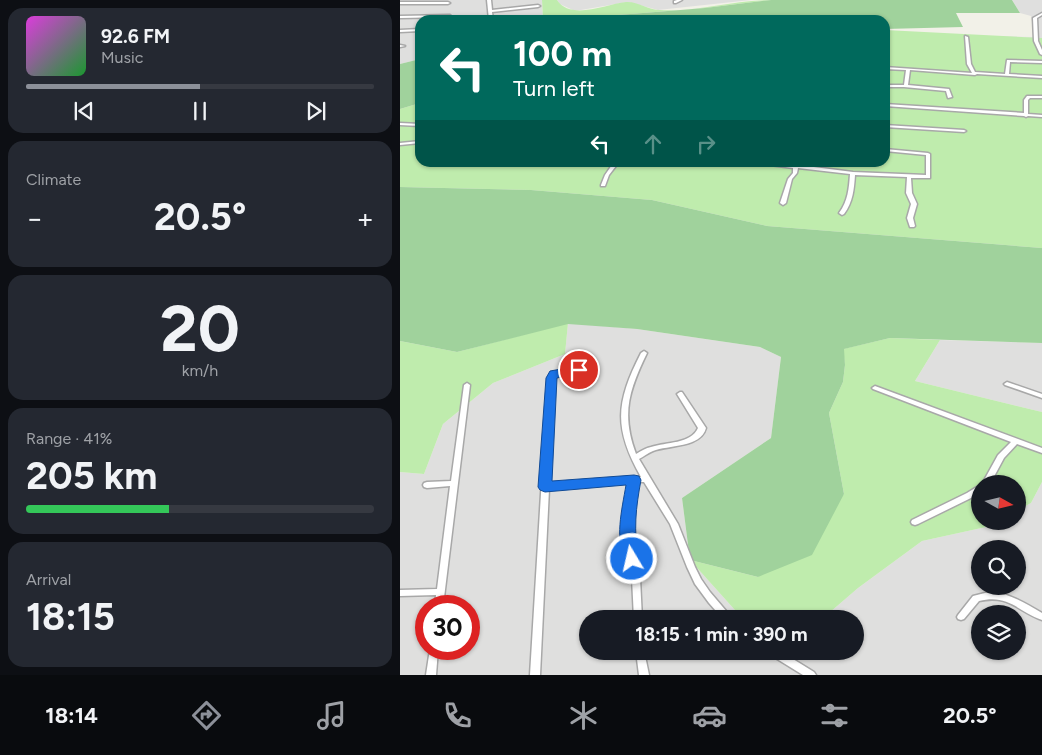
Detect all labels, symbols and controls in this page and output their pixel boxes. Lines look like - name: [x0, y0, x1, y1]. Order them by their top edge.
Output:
- text: 92.6 FM: [101, 25, 170, 48]
- text: 100 m: [513, 33, 612, 75]
- icon: left: [430, 35, 495, 100]
- text: Music: [101, 48, 143, 67]
- text: Turn left: [513, 75, 595, 102]
- icon: previous: [70, 97, 98, 125]
- icon: pause: [186, 97, 214, 125]
- icon: next: [302, 97, 330, 125]
- icon: left: [586, 130, 614, 158]
- icon: ahead: [639, 130, 667, 158]
- icon: right: [692, 130, 720, 158]
- text: Climate: [26, 170, 81, 189]
- text: 20.5°: [154, 194, 246, 240]
- text: −: [26, 201, 43, 235]
- text: +: [357, 201, 374, 235]
- text: 20: [160, 289, 240, 367]
- pin: [558, 349, 600, 391]
- icon: arrive: [565, 356, 593, 384]
- text: km/h: [182, 361, 218, 380]
- text: Range · 41%: [26, 429, 112, 448]
- text: 205 km: [26, 453, 157, 499]
- north arrow: [971, 475, 1026, 530]
- map controls: [971, 475, 1026, 660]
- position arrow: [605, 532, 657, 584]
- button: search: [971, 540, 1026, 595]
- text: Arrival: [26, 570, 71, 589]
- text: 18:15: [26, 594, 115, 640]
- speed limit sign: 30: [415, 595, 480, 660]
- button: layers: [971, 605, 1026, 660]
- text: 18:15 · 1 min · 390 m: [635, 623, 808, 646]
- icon: directions: [189, 698, 224, 733]
- icon: music: [314, 698, 349, 733]
- icon: phone: [440, 698, 475, 733]
- icon: climate: [566, 698, 601, 733]
- icon: car: [692, 698, 727, 733]
- icon: filters: [817, 698, 852, 733]
- text: 18:14: [45, 702, 98, 729]
- text: 20.5°: [943, 702, 997, 729]

